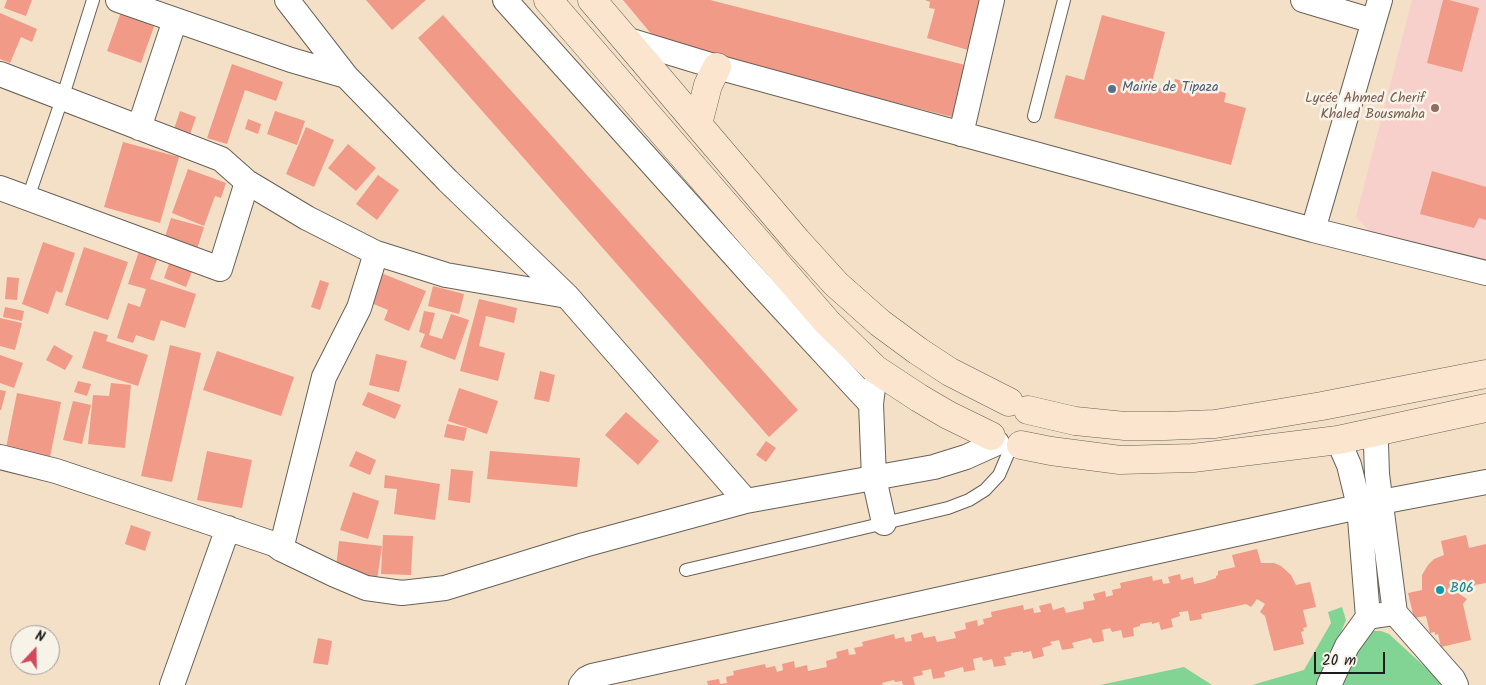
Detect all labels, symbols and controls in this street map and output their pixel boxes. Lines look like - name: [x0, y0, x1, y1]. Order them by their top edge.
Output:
- place label: Mairie de Tipaza: [1122, 81, 1219, 97]
- marker: Mairie de Tipaza: [1106, 83, 1118, 95]
- place label: Lycée Ahmed Cherif Khaled Bousmaha: [1305, 92, 1425, 124]
- marker: Lycée Ahmed Cherif Khaled Bousmaha: [1429, 102, 1441, 114]
- place label: B06: [1450, 582, 1474, 598]
- marker: B06: [1434, 584, 1446, 596]
- north arrow: [10, 625, 60, 675]
- text: N: [32, 625, 48, 649]
- scale bar: [1316, 642, 1387, 674]
- text: 20 m: [1322, 649, 1356, 673]

